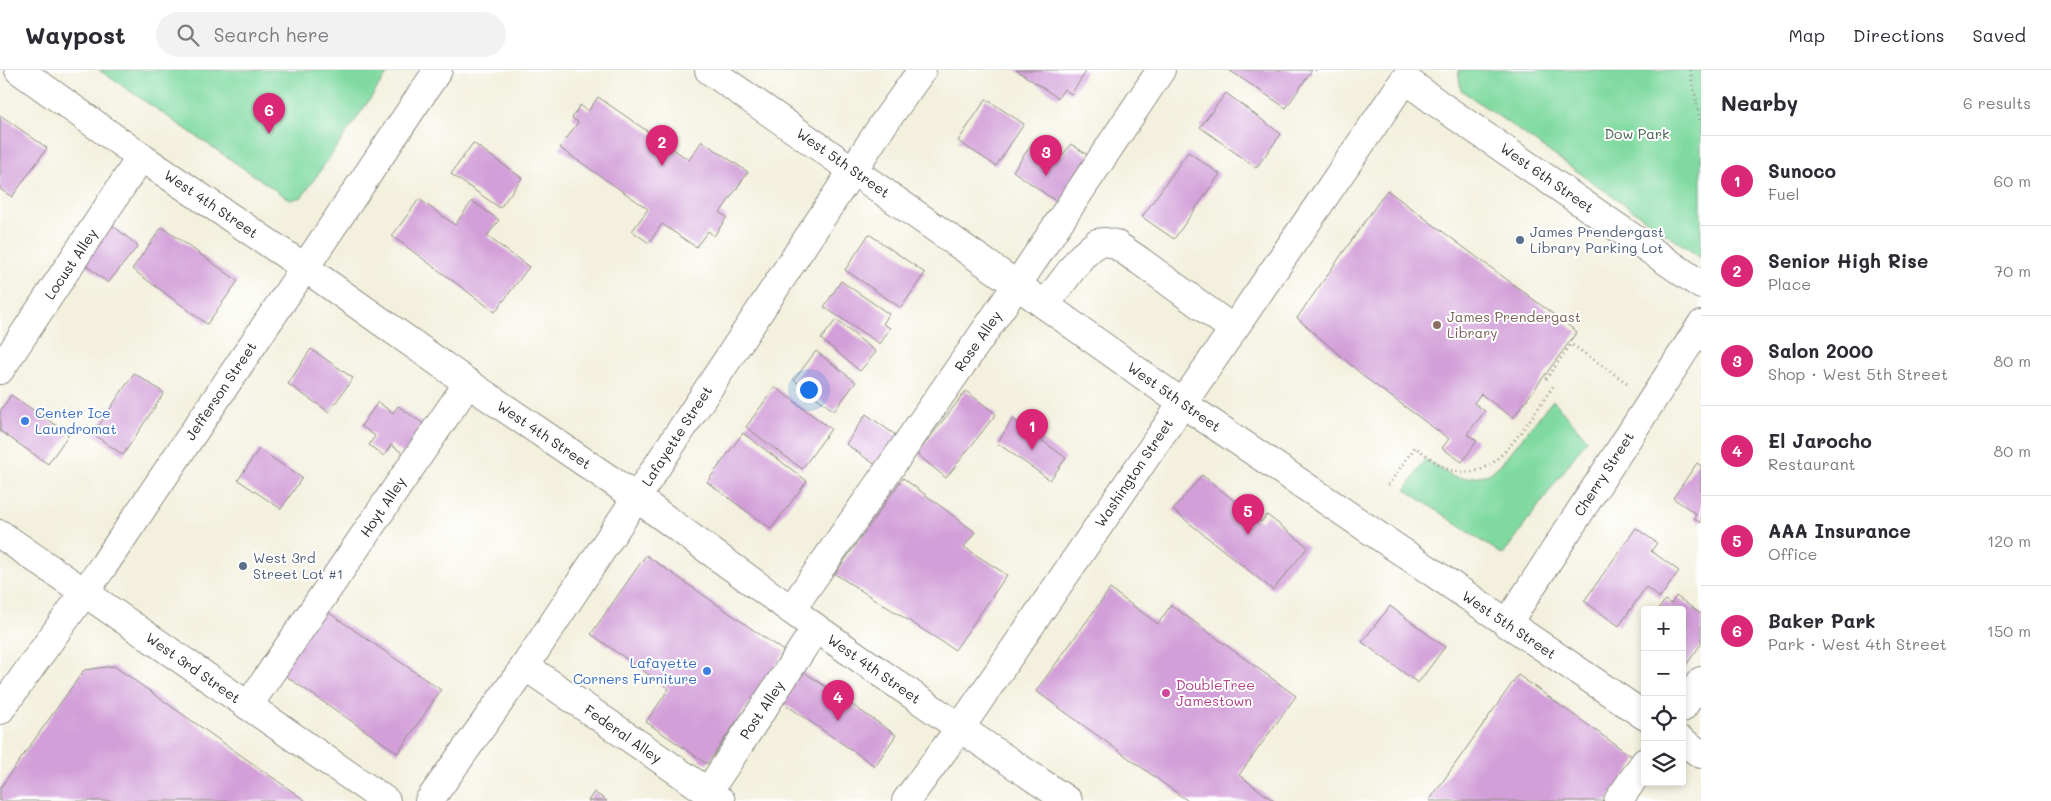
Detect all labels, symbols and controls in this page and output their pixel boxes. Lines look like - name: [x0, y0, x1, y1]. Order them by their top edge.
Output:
- search box: [156, 12, 506, 57]
- text: Waypost: [25, 19, 126, 50]
- icon: search: [174, 21, 202, 49]
- text: Search here: [214, 22, 329, 47]
- text: Map: [1788, 23, 1825, 47]
- text: Directions: [1853, 23, 1945, 47]
- text: Saved: [1973, 23, 2026, 47]
- text: Nearby: [1721, 89, 1798, 116]
- text: 6 results: [1963, 92, 2031, 113]
- pin: 6: [253, 93, 285, 134]
- street label: West 5th Street: [793, 123, 894, 202]
- park label: Dow Park: [1604, 124, 1670, 143]
- pin: 2: [646, 125, 678, 166]
- pin: 3: [1030, 135, 1062, 176]
- street label: West 6th Street: [1497, 138, 1598, 217]
- text: Sunoco: [1768, 158, 1836, 183]
- street label: West 4th Street: [160, 165, 262, 242]
- text: 1: [1733, 170, 1741, 191]
- text: 60 m: [1994, 170, 2031, 191]
- text: Fuel: [1768, 183, 1800, 204]
- place label: James Prendergast Library Parking Lot: [1530, 222, 1664, 257]
- street label: Locust Alley: [40, 225, 101, 303]
- marker: James Prendergast Library Parking Lot: [1514, 234, 1526, 246]
- text: Senior High Rise: [1768, 248, 1928, 273]
- text: 2: [1733, 260, 1741, 281]
- text: 70 m: [1994, 260, 2031, 281]
- text: Place: [1768, 273, 1811, 294]
- street label: Rose Alley: [950, 307, 1005, 375]
- place label: James Prendergast Library: [1447, 307, 1581, 342]
- marker: James Prendergast Library: [1431, 319, 1443, 331]
- street label: Jefferson Street: [181, 338, 261, 444]
- text: Salon 2000: [1768, 338, 1873, 363]
- text: 3: [1732, 350, 1742, 371]
- text: 80 m: [1994, 350, 2031, 371]
- street label: West 5th Street: [1124, 357, 1225, 436]
- text: Shop · West 5th Street: [1768, 363, 1948, 384]
- your location: [796, 377, 822, 403]
- street label: Lafayette Street: [637, 382, 716, 490]
- street label: West 4th Street: [493, 396, 595, 473]
- place label: Center Ice Laundromat: [35, 403, 117, 438]
- pin: 1: [1016, 409, 1048, 450]
- marker: Center Ice Laundromat: [19, 415, 31, 427]
- street label: Washington Street: [1090, 415, 1177, 531]
- street label: Cherry Street: [1569, 428, 1638, 520]
- text: El Jarocho: [1768, 428, 1872, 453]
- text: 4: [1732, 440, 1742, 461]
- text: 80 m: [1994, 440, 2031, 461]
- text: Restaurant: [1768, 453, 1856, 474]
- street label: Hoyt Alley: [355, 473, 410, 541]
- pin: 5: [1232, 494, 1264, 535]
- text: AAA Insurance: [1768, 518, 1911, 543]
- text: 5: [1732, 530, 1742, 551]
- text: 120 m: [1987, 530, 2031, 551]
- text: Office: [1768, 543, 1817, 564]
- place label: West 3rd Street Lot #1: [253, 548, 343, 583]
- marker: West 3rd Street Lot #1: [237, 560, 249, 572]
- street label: West 5th Street: [1459, 586, 1560, 663]
- map controls: [1641, 606, 1686, 786]
- button: +: [1641, 606, 1686, 651]
- text: Baker Park: [1768, 608, 1876, 633]
- text: 6: [1732, 620, 1742, 641]
- text: 150 m: [1987, 620, 2031, 641]
- street label: West 3rd Street: [142, 628, 244, 707]
- street label: West 4th Street: [824, 631, 924, 707]
- text: Park · West 4th Street: [1768, 633, 1947, 654]
- button: −: [1641, 651, 1686, 696]
- place label: Lafayette Corners Furniture: [573, 653, 697, 688]
- marker: Lafayette Corners Furniture: [701, 665, 713, 677]
- place label: DoubleTree Jamestown: [1176, 675, 1255, 710]
- street label: Post Alley: [735, 677, 788, 743]
- pin: 4: [822, 680, 854, 721]
- marker: DoubleTree Jamestown: [1160, 687, 1172, 699]
- button: locate: [1641, 696, 1686, 741]
- street label: Federal Alley: [581, 700, 666, 767]
- button: layers: [1641, 741, 1686, 786]

